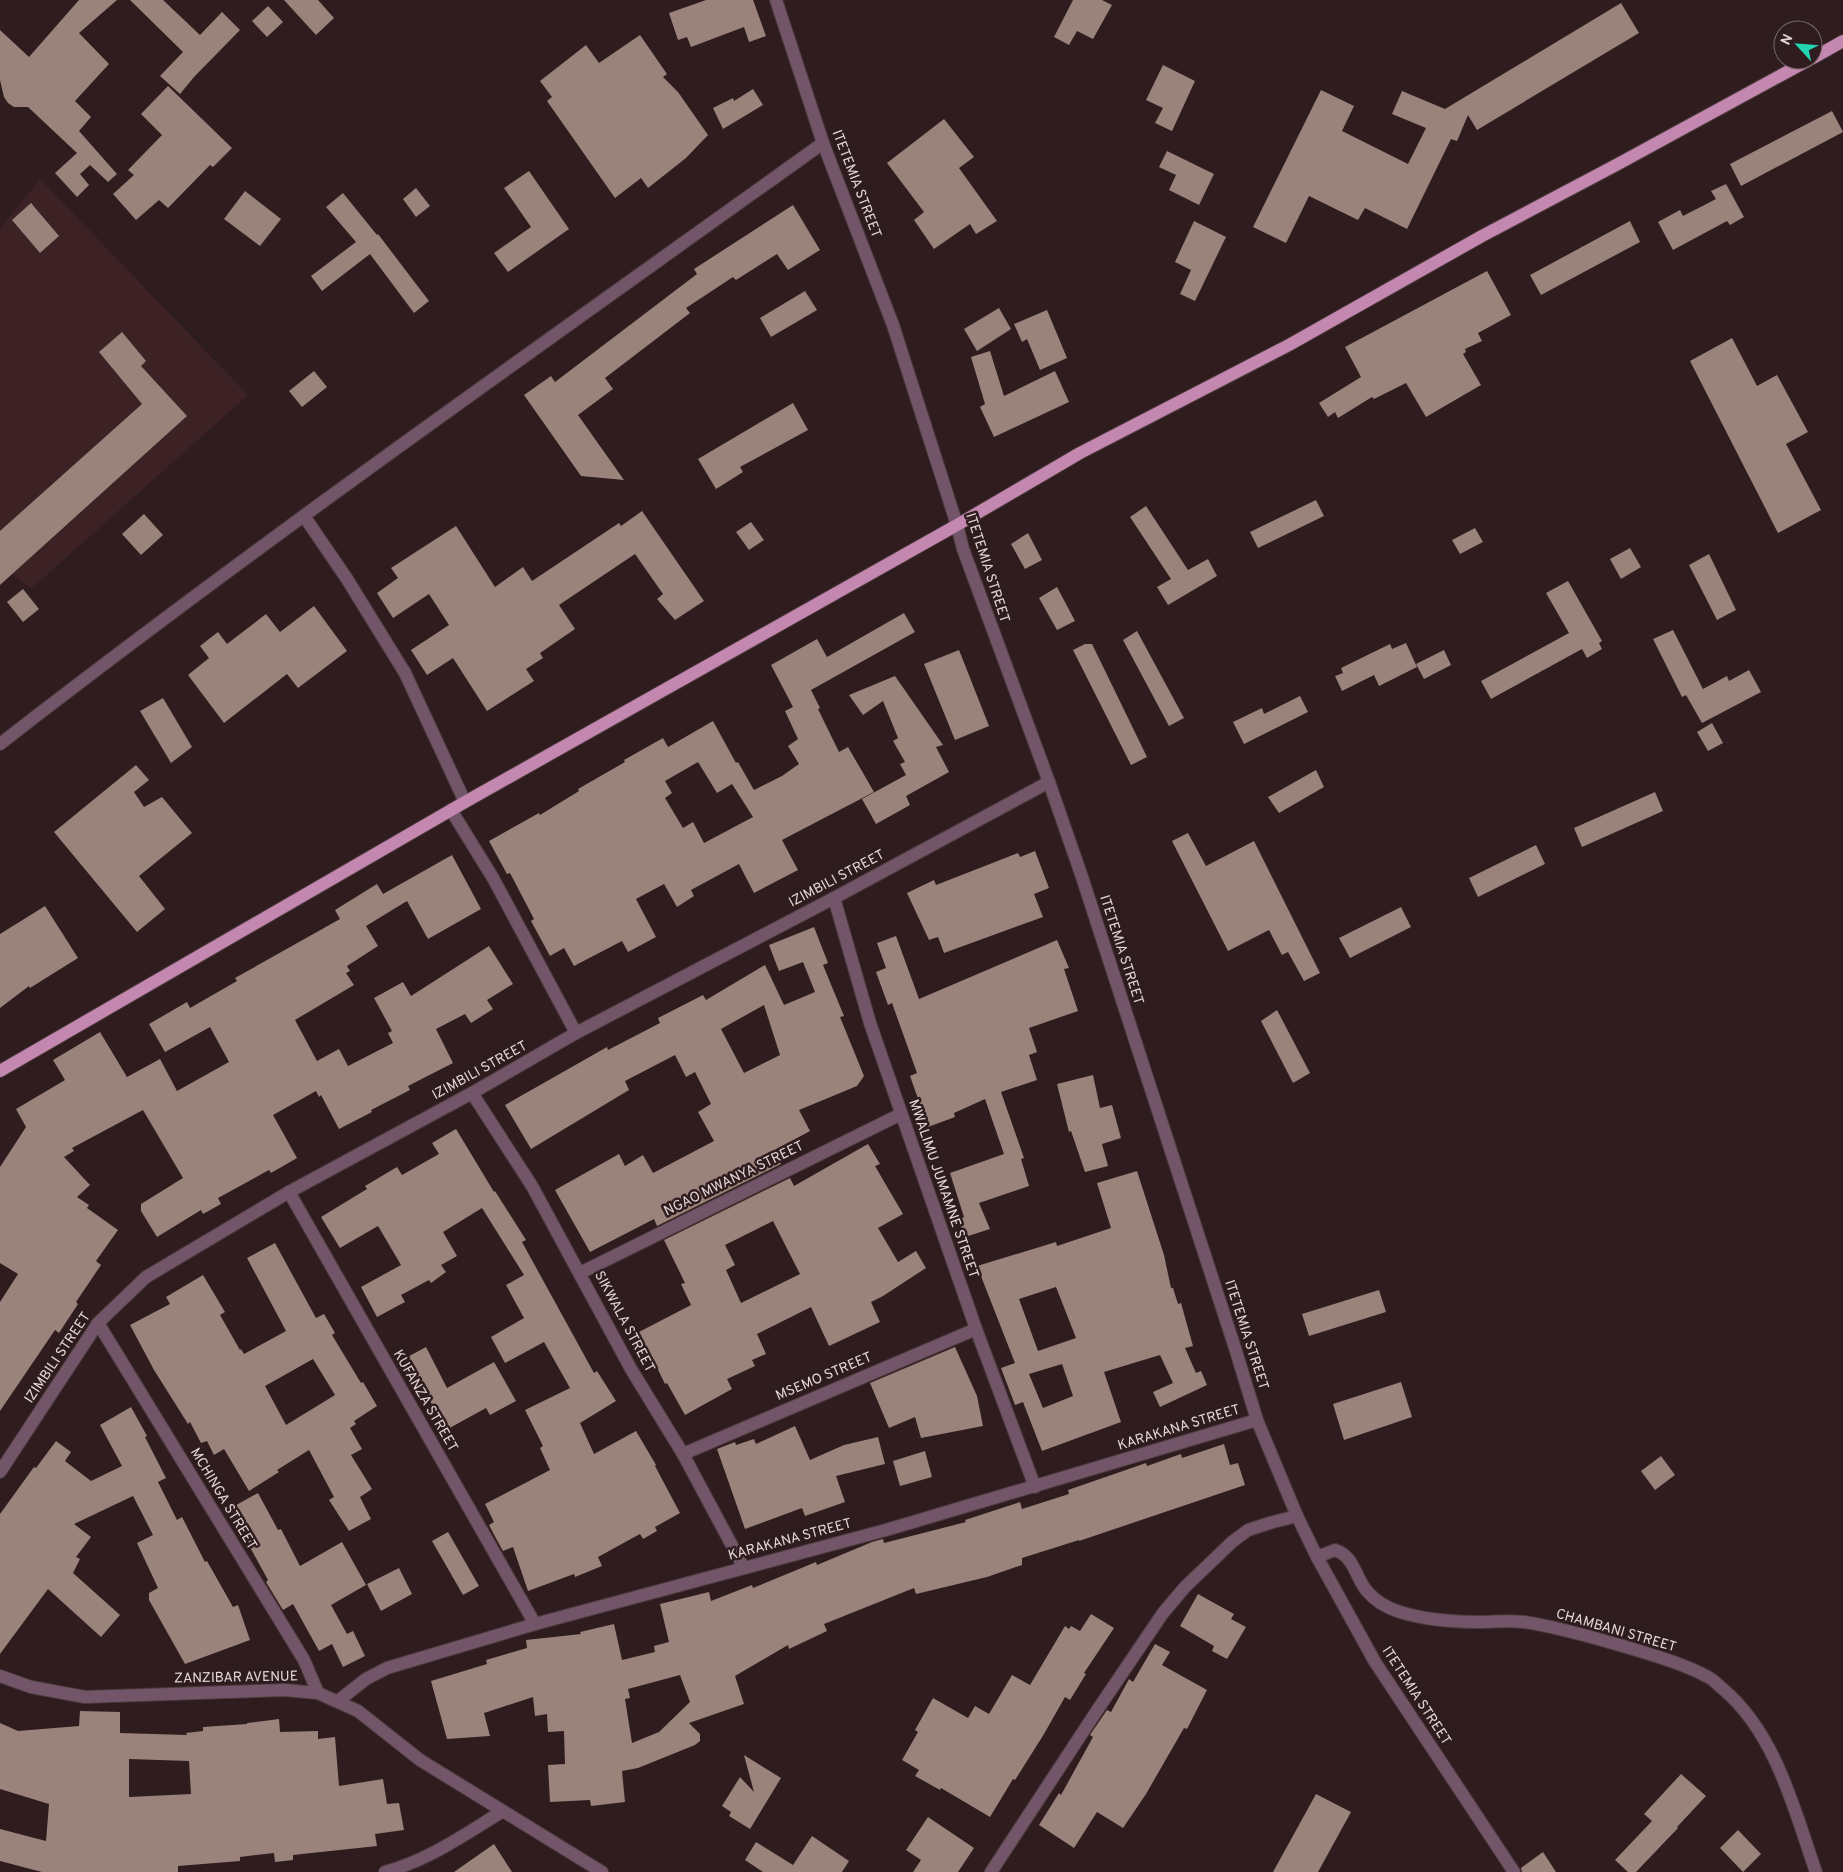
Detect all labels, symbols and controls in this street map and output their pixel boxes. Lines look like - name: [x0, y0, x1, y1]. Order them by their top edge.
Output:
- north arrow: [1773, 20, 1823, 70]
- text: N: [1778, 32, 1798, 48]
- street label: ITETEMIA STREET: [828, 128, 884, 240]
- street label: ITETEMIA STREET: [961, 511, 1013, 625]
- street label: IZIMBILI STREET: [786, 847, 888, 911]
- street label: ITETEMIA STREET: [1095, 893, 1147, 1007]
- street label: IZIMBILI STREET: [429, 1038, 531, 1104]
- street label: MWALIMU JUMAMNE STREET: [904, 1097, 982, 1281]
- street label: NGAO MWANYA STREET: [661, 1138, 807, 1220]
- street label: SIKWALA STREET: [590, 1268, 658, 1376]
- street label: ITETEMIA STREET: [1220, 1278, 1272, 1392]
- street label: IZIMBILI STREET: [21, 1309, 95, 1407]
- street label: KUFANZA STREET: [389, 1347, 461, 1455]
- street label: MSEMO STREET: [773, 1349, 875, 1405]
- street label: KARAKANA STREET: [1116, 1401, 1242, 1455]
- street label: MCHINGA STREET: [186, 1445, 260, 1553]
- street label: KARAKANA STREET: [726, 1515, 854, 1565]
- street label: CHAMBANI STREET: [1554, 1606, 1678, 1656]
- street label: ITETEMIA STREET: [1378, 1643, 1454, 1749]
- street label: ZANZIBAR AVENUE: [174, 1668, 298, 1688]

